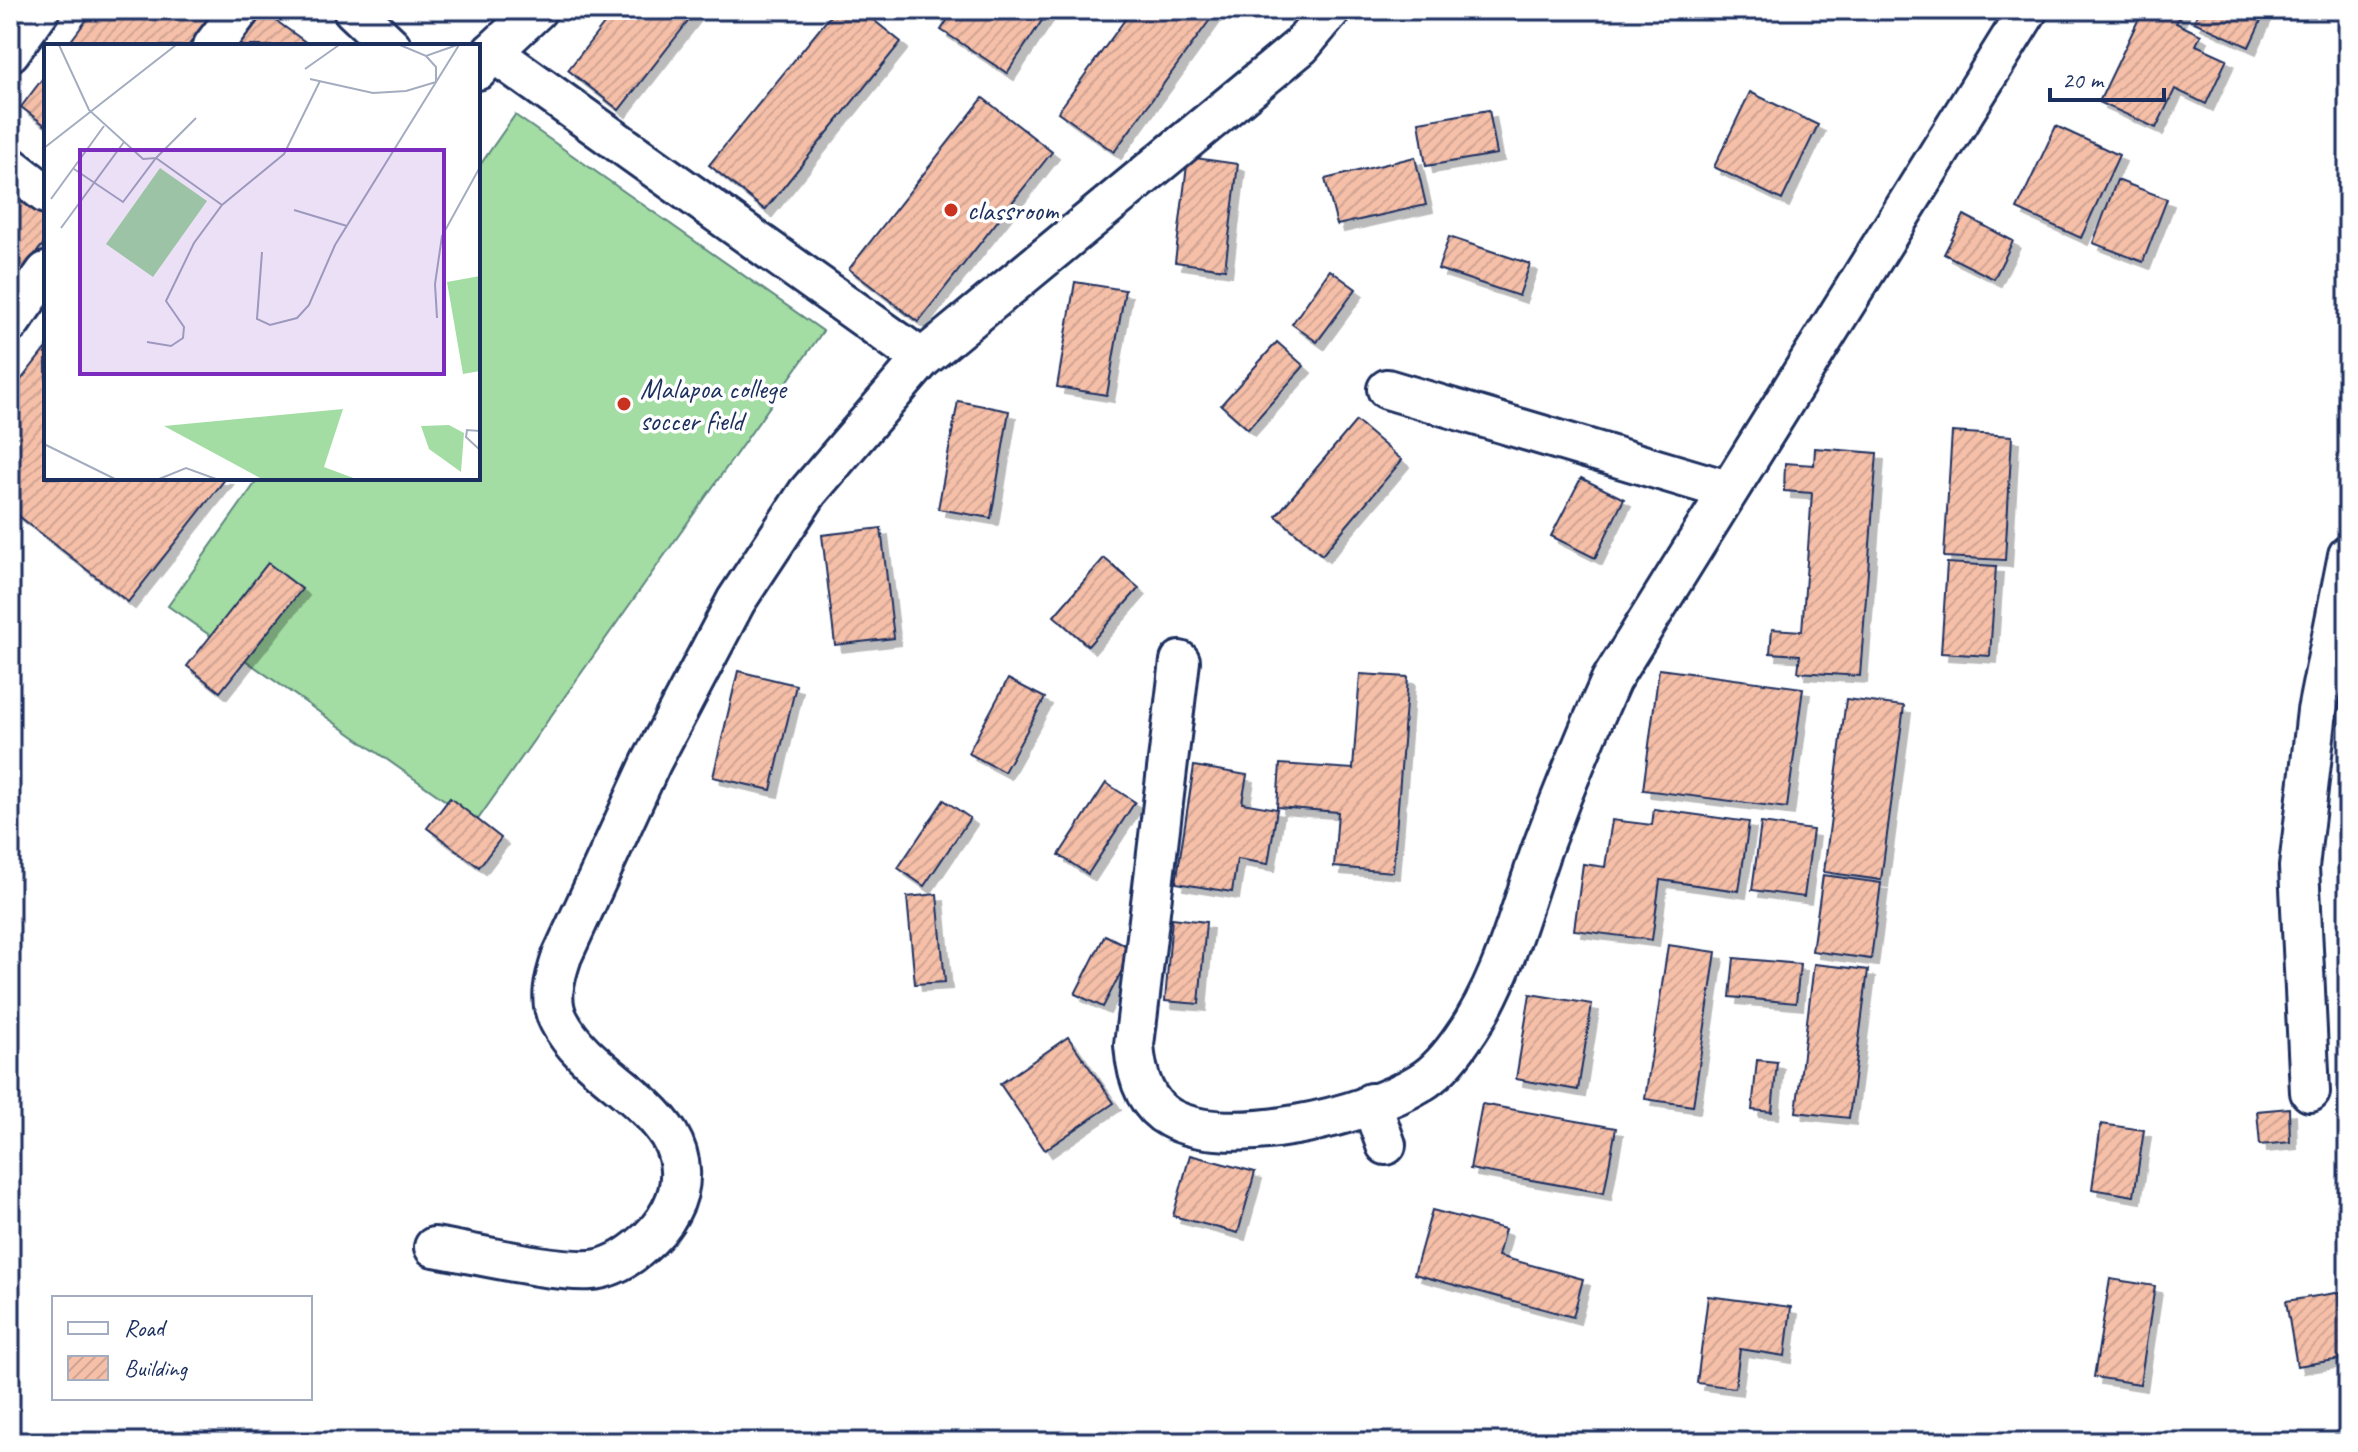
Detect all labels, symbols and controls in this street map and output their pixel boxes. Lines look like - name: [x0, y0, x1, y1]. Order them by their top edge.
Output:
- inset map: [44, 44, 480, 480]
- scale bar: [2050, 52, 2164, 102]
- text: 20 m: [2062, 65, 2105, 95]
- place label: classroom: [967, 193, 1060, 228]
- marker: classroom: [942, 201, 960, 219]
- place label: Malapoa college soccer field: [640, 371, 788, 438]
- marker: Malapoa college soccer field: [615, 395, 633, 413]
- legend: [52, 1296, 312, 1400]
- text: Road: [124, 1313, 168, 1343]
- text: Building: [124, 1353, 189, 1383]

